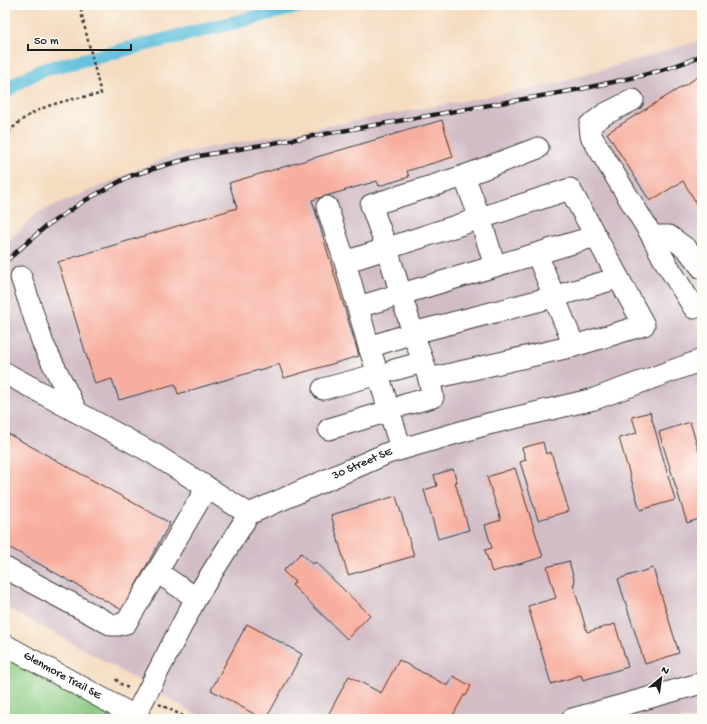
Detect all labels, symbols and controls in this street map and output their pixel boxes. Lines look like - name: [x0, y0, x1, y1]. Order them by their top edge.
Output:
- scale bar: [28, 26, 131, 52]
- text: 50 m: [34, 35, 59, 49]
- street label: 30 Street SE: [329, 445, 394, 484]
- street label: Glenmore Trail SE: [21, 649, 104, 704]
- north arrow: [641, 658, 681, 698]
- text: N: [659, 664, 671, 678]

